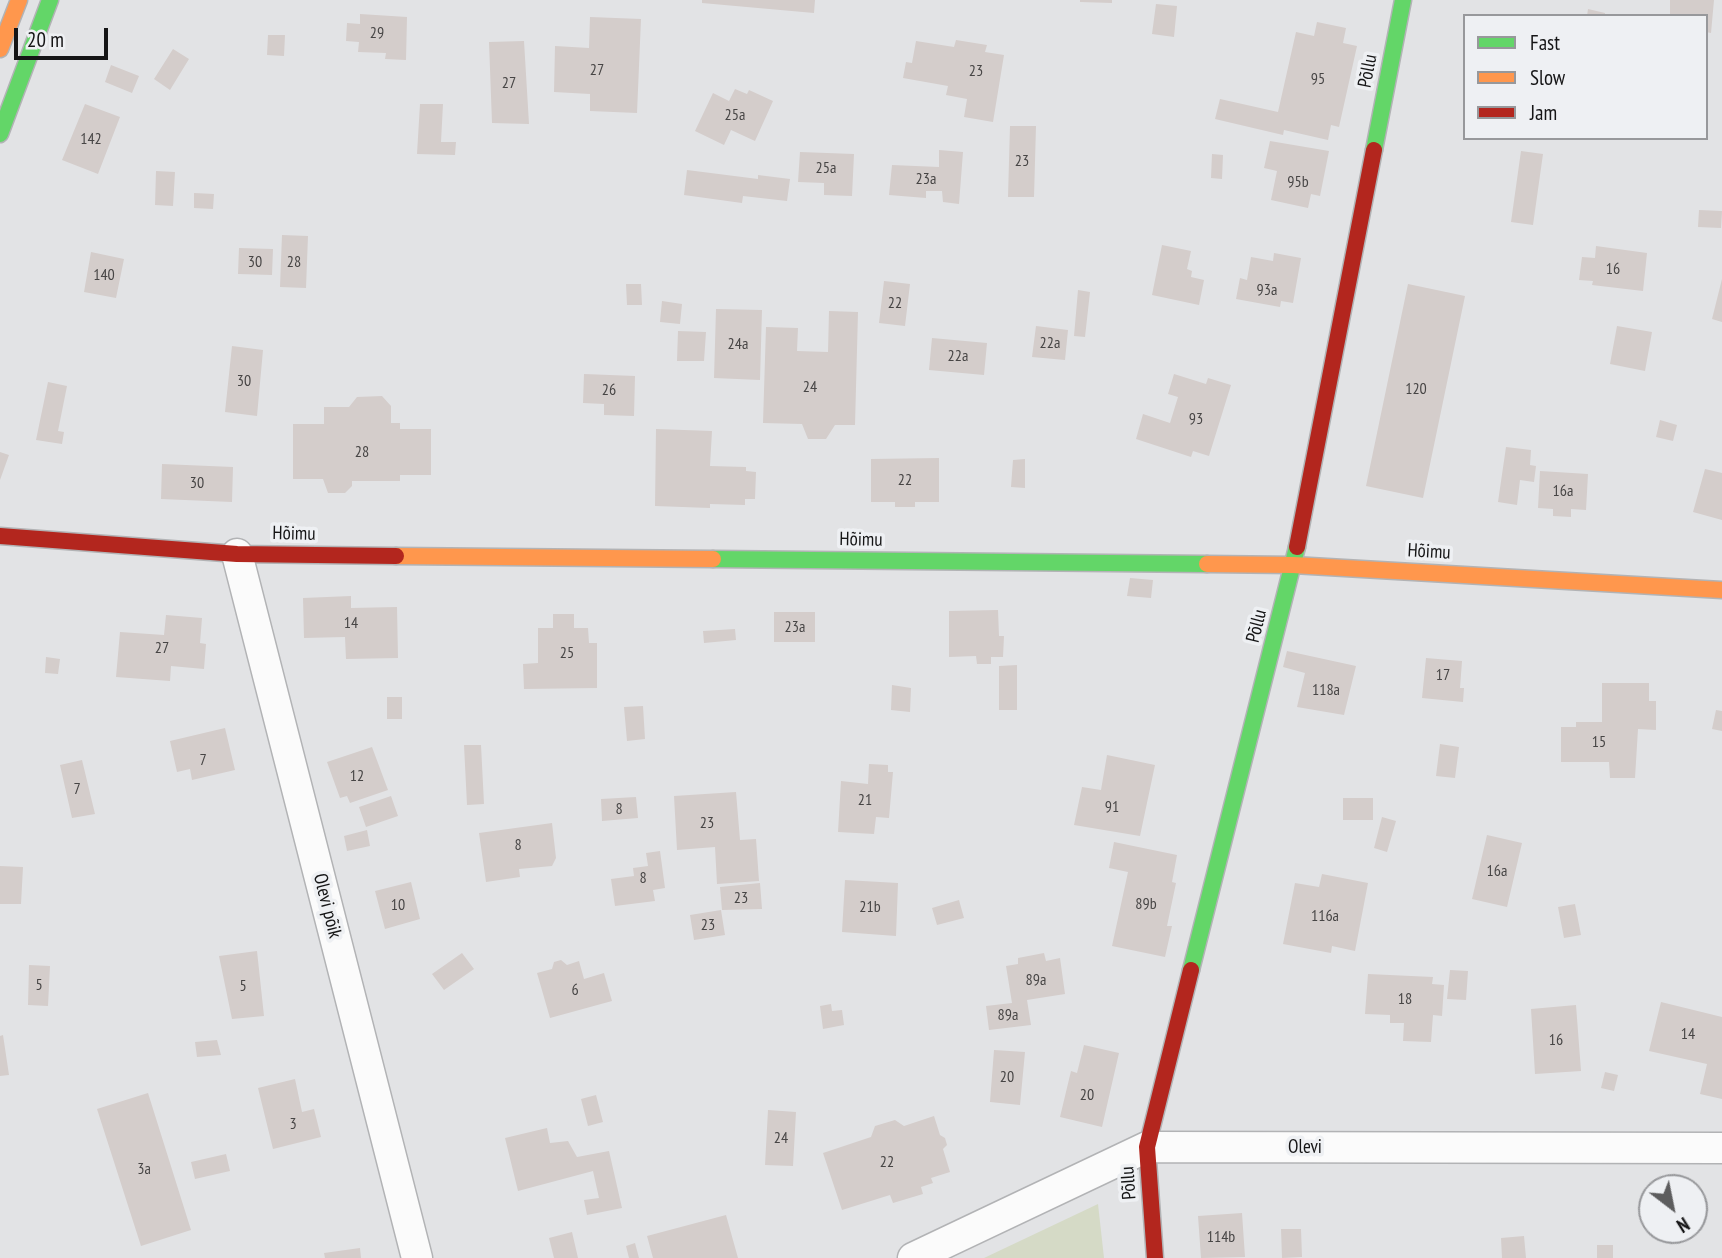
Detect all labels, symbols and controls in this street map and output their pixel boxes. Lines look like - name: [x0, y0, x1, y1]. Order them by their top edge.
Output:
- scale bar: [18, 14, 112, 58]
- legend: [1463, 14, 1708, 140]
- house number: 29: [370, 23, 384, 43]
- text: 20 m: [27, 26, 64, 53]
- text: Fast: [1530, 29, 1560, 56]
- street label: Põllu: [1354, 52, 1382, 90]
- house number: 27: [590, 60, 604, 80]
- house number: 23: [969, 61, 983, 81]
- text: Slow: [1530, 64, 1565, 91]
- house number: 95: [1311, 69, 1325, 89]
- house number: 27: [502, 73, 516, 93]
- text: Jam: [1530, 99, 1557, 126]
- house number: 25a: [725, 105, 745, 125]
- house number: 142: [80, 129, 102, 149]
- house number: 23: [1015, 151, 1029, 171]
- house number: 25a: [816, 158, 836, 178]
- house number: 23a: [916, 169, 936, 189]
- house number: 95b: [1287, 172, 1309, 192]
- house number: 30: [248, 252, 262, 272]
- house number: 28: [287, 252, 301, 272]
- house number: 16: [1606, 259, 1620, 279]
- house number: 140: [93, 265, 115, 285]
- house number: 93a: [1257, 280, 1277, 300]
- house number: 22: [888, 293, 902, 313]
- house number: 22a: [1040, 333, 1060, 353]
- house number: 24a: [728, 334, 748, 354]
- house number: 22a: [948, 346, 968, 366]
- house number: 30: [237, 371, 251, 391]
- house number: 24: [803, 377, 817, 397]
- house number: 120: [1405, 379, 1427, 399]
- house number: 26: [602, 380, 616, 400]
- house number: 93: [1189, 409, 1203, 429]
- house number: 28: [355, 442, 369, 462]
- house number: 22: [898, 470, 912, 490]
- house number: 30: [190, 473, 204, 493]
- house number: 16a: [1553, 481, 1573, 501]
- street label: Hõimu: [272, 522, 316, 546]
- street label: Hõimu: [839, 528, 883, 552]
- street label: Hõimu: [1407, 539, 1451, 565]
- street label: Põllu: [1242, 607, 1272, 645]
- house number: 14: [344, 613, 358, 633]
- house number: 23a: [785, 617, 805, 637]
- house number: 27: [155, 638, 169, 658]
- house number: 25: [560, 643, 574, 663]
- house number: 17: [1436, 665, 1450, 685]
- house number: 118a: [1312, 680, 1340, 700]
- house number: 15: [1592, 732, 1606, 752]
- house number: 7: [199, 750, 207, 770]
- house number: 12: [350, 766, 364, 786]
- house number: 7: [73, 779, 81, 799]
- house number: 21: [858, 790, 872, 810]
- house number: 91: [1105, 797, 1119, 817]
- house number: 8: [615, 799, 623, 819]
- house number: 23: [700, 813, 714, 833]
- house number: 8: [514, 835, 522, 855]
- house number: 16a: [1487, 861, 1507, 881]
- house number: 8: [639, 868, 647, 888]
- street label: Olevi põik: [308, 871, 346, 941]
- house number: 23: [734, 888, 748, 908]
- house number: 89b: [1135, 894, 1157, 914]
- house number: 10: [391, 895, 405, 915]
- house number: 21b: [859, 897, 881, 917]
- house number: 116a: [1311, 906, 1339, 926]
- house number: 23: [701, 915, 715, 935]
- house number: 89a: [1026, 970, 1046, 990]
- house number: 5: [35, 975, 43, 995]
- house number: 5: [239, 976, 247, 996]
- house number: 6: [571, 980, 579, 1000]
- house number: 18: [1398, 989, 1412, 1009]
- house number: 89a: [998, 1005, 1018, 1025]
- house number: 14: [1681, 1024, 1695, 1044]
- house number: 16: [1549, 1030, 1563, 1050]
- house number: 20: [1000, 1067, 1014, 1087]
- house number: 20: [1080, 1085, 1094, 1105]
- house number: 3: [289, 1114, 297, 1134]
- house number: 24: [774, 1128, 788, 1148]
- street label: Olevi: [1288, 1137, 1322, 1159]
- house number: 22: [880, 1152, 894, 1172]
- house number: 3a: [137, 1159, 151, 1179]
- street label: Põllu: [1116, 1166, 1142, 1200]
- north arrow: [1638, 1174, 1708, 1244]
- text: N: [1672, 1212, 1694, 1238]
- house number: 114b: [1207, 1227, 1235, 1247]

